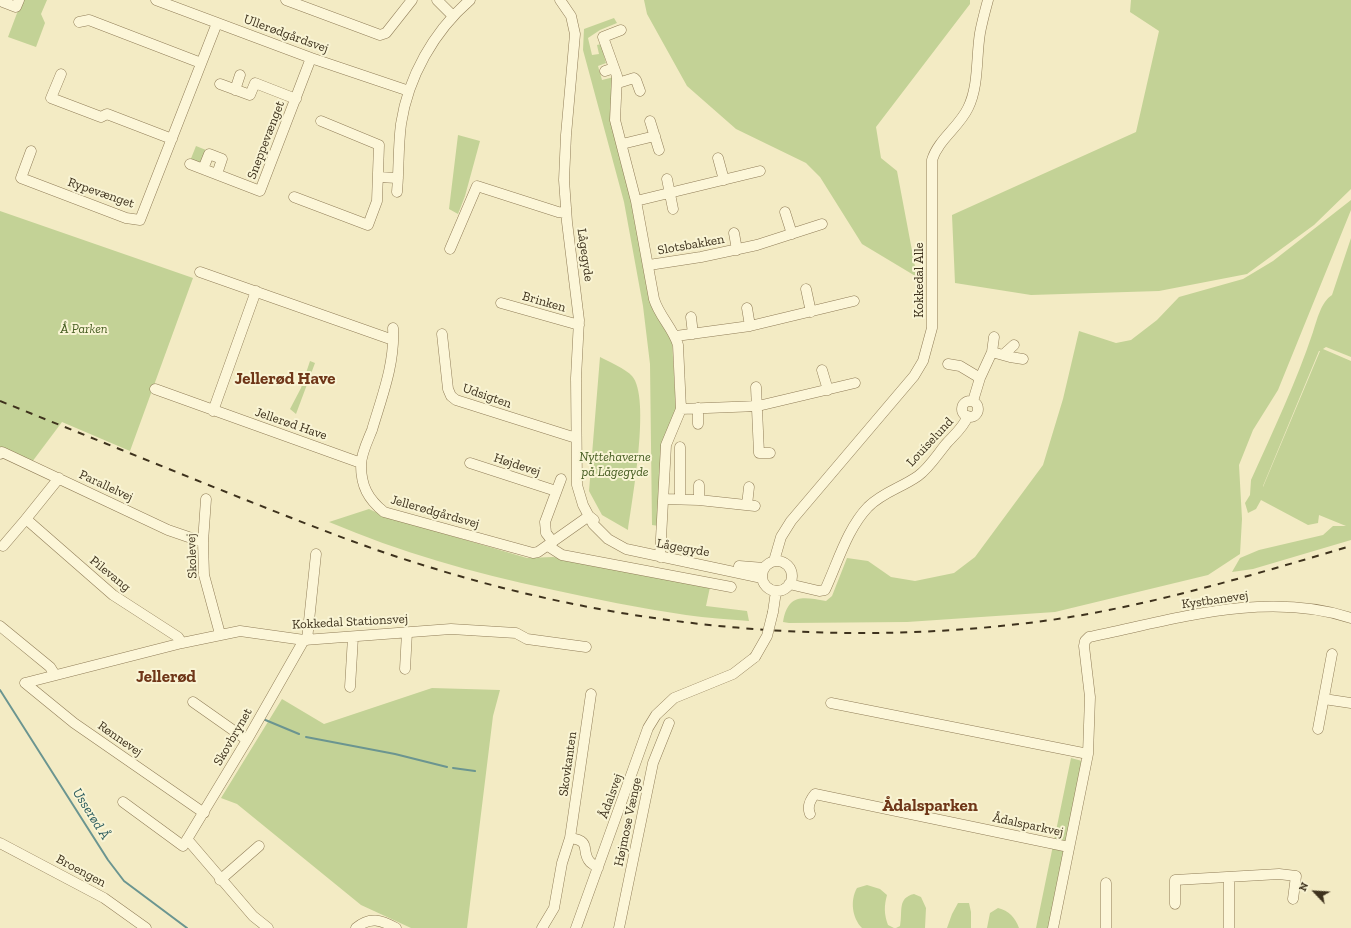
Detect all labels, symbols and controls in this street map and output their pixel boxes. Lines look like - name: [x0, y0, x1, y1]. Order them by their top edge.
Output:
- street label: Ullerødgårdsvej: [241, 11, 331, 57]
- street label: Sneppevænget: [244, 99, 288, 181]
- street label: Rypevænget: [66, 174, 136, 212]
- street label: Lågegyde: [574, 227, 596, 283]
- street label: Slotsbakken: [656, 231, 726, 259]
- street label: Kokkedal Alle: [911, 242, 927, 318]
- street label: Brinken: [520, 288, 568, 316]
- park label: Å Parken: [60, 321, 108, 337]
- district label: Jellerød Have: [234, 369, 336, 389]
- street label: Udsigten: [460, 380, 514, 412]
- street label: Jellerød Have: [253, 404, 329, 444]
- street label: Louiselund: [903, 414, 957, 470]
- park label: Nyttehaverne på Lågegyde: [579, 449, 651, 480]
- street label: Højdevej: [492, 450, 542, 480]
- street label: Parallelvej: [77, 467, 135, 505]
- street label: Jellerødgårdsvej: [389, 492, 481, 532]
- street label: Skolevej: [183, 533, 201, 579]
- street label: Lågegyde: [655, 536, 711, 560]
- street label: Pilevang: [86, 553, 134, 595]
- street label: Kystbanevej: [1181, 588, 1249, 612]
- street label: Kokkedal Stationsvej: [292, 611, 408, 633]
- district label: Jellerød: [136, 667, 196, 687]
- street label: Skovbrynet: [210, 705, 256, 769]
- street label: Rønnevej: [95, 718, 145, 760]
- street label: Skovkanten: [556, 731, 580, 797]
- street label: Ådalsvej: [596, 771, 626, 821]
- street label: Højmose Vænge: [611, 776, 645, 868]
- water label: Usserød Å: [69, 785, 113, 843]
- district label: Ådalsparken: [882, 796, 978, 816]
- street label: Ådalsparkvej: [991, 810, 1065, 840]
- street label: Broengen: [53, 851, 109, 891]
- north arrow: [1295, 872, 1335, 912]
- text: N: [1296, 880, 1311, 893]

